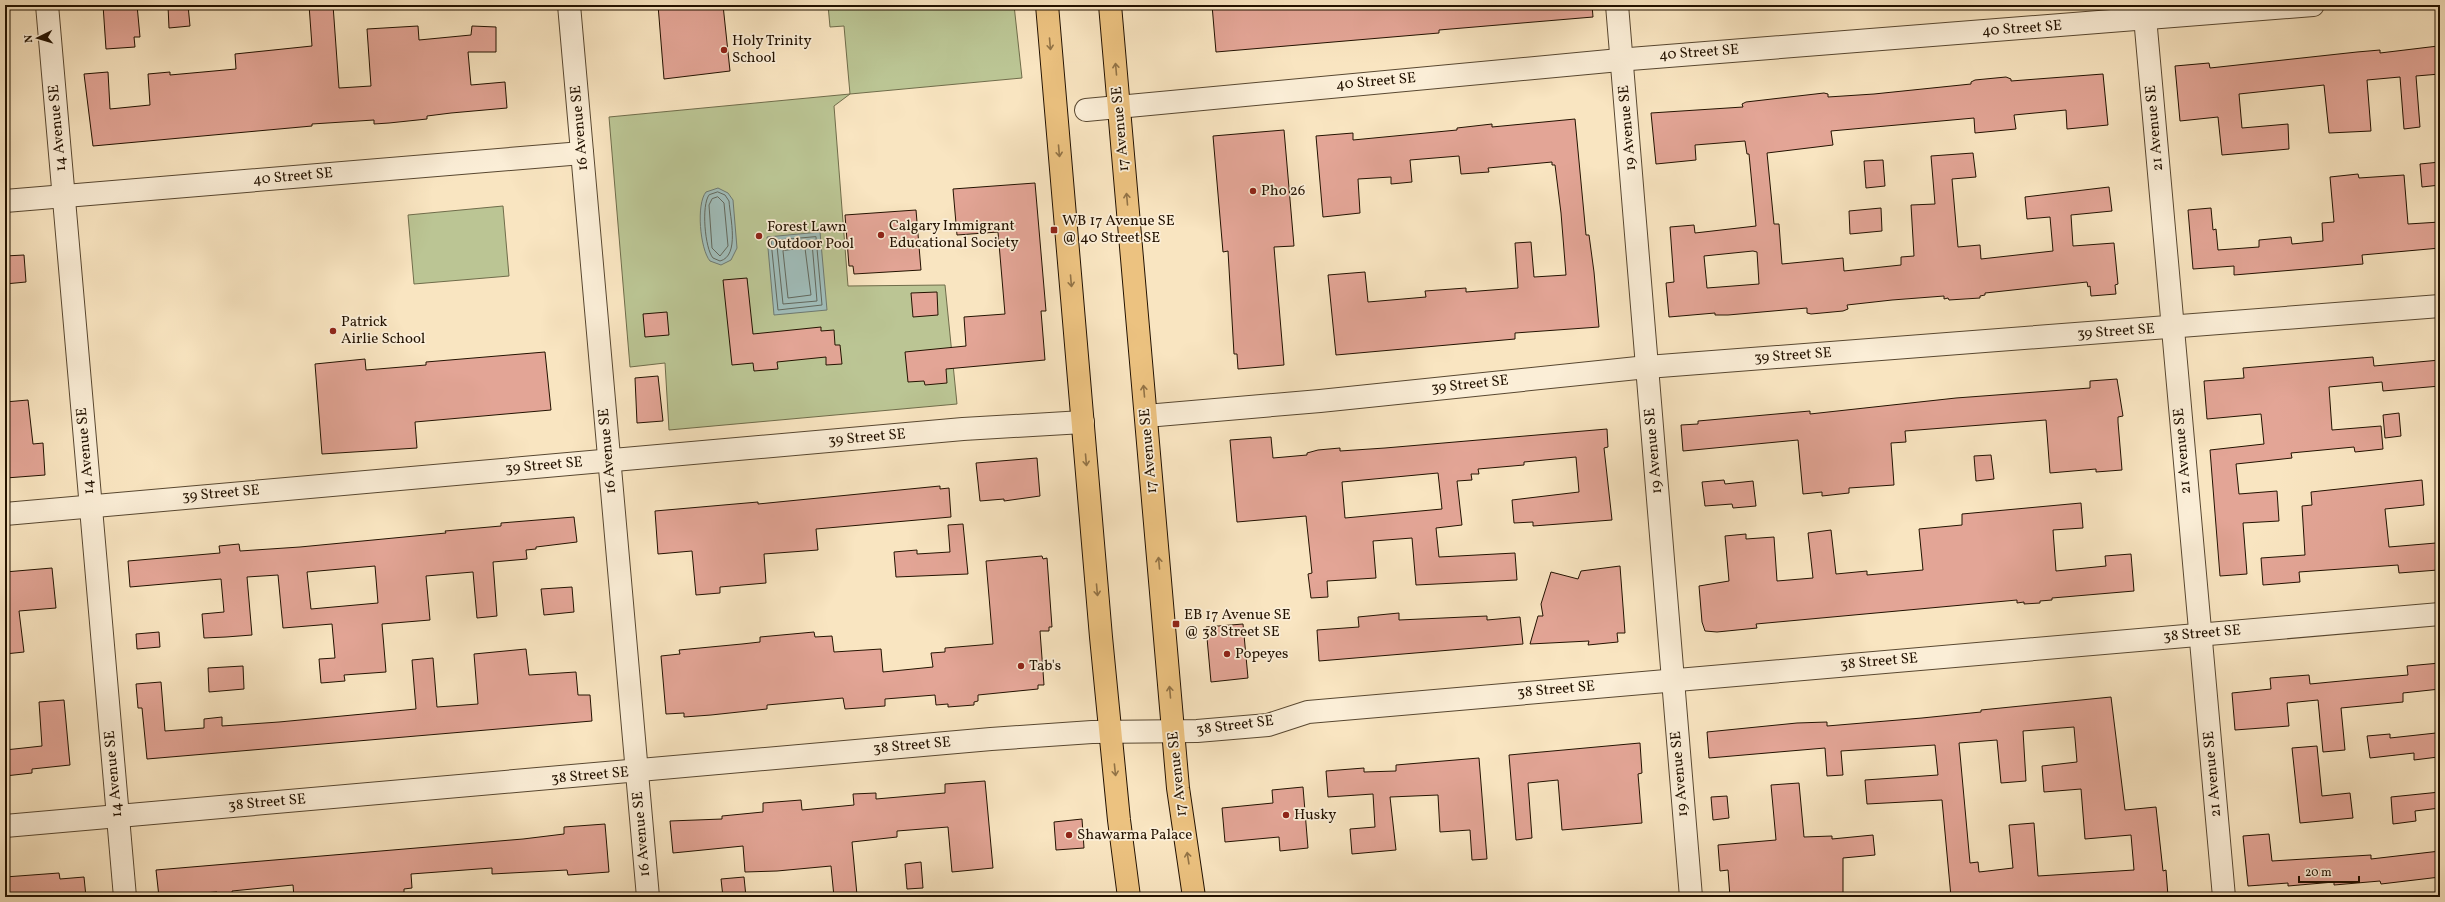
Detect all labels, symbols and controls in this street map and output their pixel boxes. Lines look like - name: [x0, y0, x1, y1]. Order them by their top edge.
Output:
- street label: 40 Street SE: [1981, 16, 2063, 42]
- north arrow: [18, 18, 58, 58]
- place label: Holy Trinity School: [732, 31, 812, 69]
- text: N: [22, 34, 37, 43]
- one-way arrow: [1047, 37, 1054, 50]
- street label: 40 Street SE: [1658, 40, 1740, 66]
- marker: Holy Trinity School: [719, 45, 729, 55]
- one-way arrow: [1112, 63, 1119, 76]
- street label: 40 Street SE: [1335, 68, 1417, 96]
- street label: 14 Avenue SE: [44, 84, 72, 172]
- street label: 16 Avenue SE: [566, 84, 594, 172]
- street label: 19 Avenue SE: [1614, 84, 1642, 172]
- street label: 21 Avenue SE: [2141, 84, 2169, 172]
- street label: 17 Avenue SE: [1107, 86, 1135, 172]
- one-way arrow: [1056, 144, 1063, 157]
- street label: 40 Street SE: [252, 163, 334, 191]
- place label: Pho 26: [1261, 181, 1305, 202]
- marker: Pho 26: [1248, 186, 1258, 196]
- one-way arrow: [1123, 193, 1130, 206]
- place label: WB 17 Avenue SE @ 40 Street SE: [1062, 211, 1175, 249]
- place label: Calgary Immigrant Educational Society: [889, 216, 1019, 254]
- place label: Forest Lawn Outdoor Pool: [767, 217, 854, 255]
- marker: WB 17 Avenue SE @ 40 Street SE: [1049, 225, 1059, 235]
- marker: Calgary Immigrant Educational Society: [876, 230, 886, 240]
- marker: Forest Lawn Outdoor Pool: [754, 231, 764, 241]
- one-way arrow: [1067, 274, 1074, 287]
- place label: Patrick Airlie School: [341, 312, 425, 350]
- street label: 39 Street SE: [2076, 319, 2156, 345]
- marker: Patrick Airlie School: [328, 326, 338, 336]
- street label: 39 Street SE: [1753, 343, 1833, 369]
- street label: 39 Street SE: [1430, 370, 1510, 400]
- one-way arrow: [1140, 385, 1147, 398]
- street label: 14 Avenue SE: [72, 407, 100, 495]
- street label: 16 Avenue SE: [594, 407, 622, 495]
- street label: 19 Avenue SE: [1640, 407, 1668, 495]
- street label: 21 Avenue SE: [2169, 407, 2197, 495]
- street label: 17 Avenue SE: [1135, 408, 1163, 494]
- street label: 39 Street SE: [827, 424, 907, 452]
- street label: 39 Street SE: [504, 452, 584, 480]
- one-way arrow: [1083, 453, 1090, 466]
- street label: 39 Street SE: [181, 480, 261, 508]
- one-way arrow: [1155, 557, 1163, 570]
- one-way arrow: [1093, 583, 1101, 596]
- place label: EB 17 Avenue SE @ 38 Street SE: [1184, 605, 1291, 643]
- marker: EB 17 Avenue SE @ 38 Street SE: [1171, 619, 1181, 629]
- street label: 38 Street SE: [2162, 620, 2242, 648]
- place label: Popeyes: [1235, 644, 1288, 665]
- street label: 38 Street SE: [1839, 648, 1919, 676]
- marker: Popeyes: [1222, 649, 1232, 659]
- place label: Tab's: [1029, 656, 1061, 677]
- marker: Tab's: [1016, 661, 1026, 671]
- street label: 38 Street SE: [1516, 676, 1596, 704]
- one-way arrow: [1167, 686, 1174, 699]
- street label: 38 Street SE: [1195, 711, 1275, 741]
- street label: 14 Avenue SE: [100, 730, 128, 818]
- street label: 17 Avenue SE: [1163, 730, 1193, 818]
- street label: 19 Avenue SE: [1666, 730, 1694, 818]
- street label: 21 Avenue SE: [2199, 730, 2227, 818]
- street label: 38 Street SE: [872, 732, 952, 760]
- street label: 38 Street SE: [550, 762, 630, 790]
- one-way arrow: [1111, 763, 1118, 776]
- street label: 38 Street SE: [227, 789, 307, 817]
- street label: 16 Avenue SE: [628, 790, 656, 878]
- place label: Husky: [1294, 805, 1336, 826]
- marker: Husky: [1281, 810, 1291, 820]
- place label: Shawarma Palace: [1077, 825, 1192, 846]
- marker: Shawarma Palace: [1064, 830, 1074, 840]
- one-way arrow: [1184, 852, 1192, 865]
- scale bar: [2299, 858, 2359, 884]
- text: 20 m: [2305, 865, 2332, 881]

